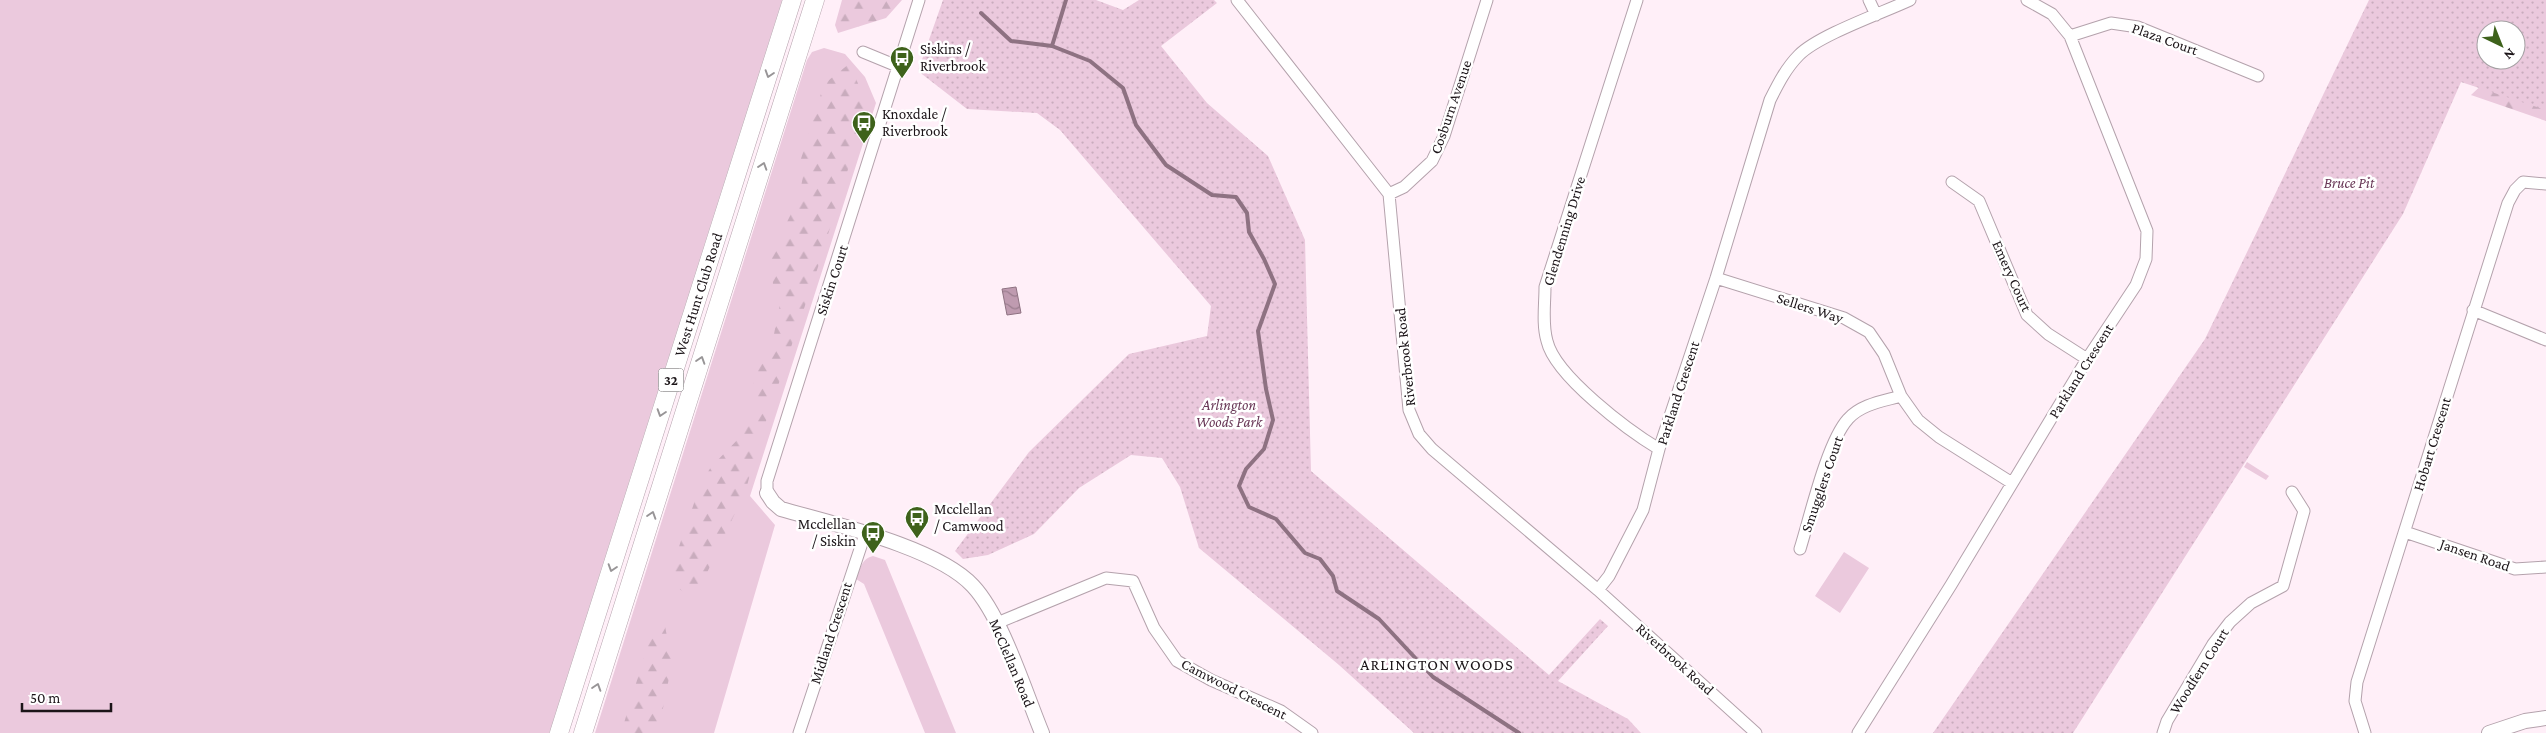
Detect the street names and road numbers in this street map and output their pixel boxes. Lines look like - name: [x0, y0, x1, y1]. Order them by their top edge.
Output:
- street label: Plaza Court: [2130, 20, 2201, 59]
- street label: Cosburn Avenue: [1427, 58, 1475, 156]
- street label: Glendenning Drive: [1540, 174, 1589, 288]
- street label: West Hunt Club Road: [671, 231, 726, 358]
- street label: Emery Court: [1988, 238, 2035, 315]
- street label: Siskin Court: [813, 242, 851, 317]
- street label: Sellers Way: [1774, 290, 1845, 327]
- street label: Riverbrook Road: [1392, 307, 1418, 407]
- street label: Parkland Crescent: [2045, 320, 2117, 421]
- street label: Parkland Crescent: [1654, 338, 1703, 447]
- road number: 32: [658, 368, 684, 392]
- street label: Hobart Crescent: [2410, 394, 2454, 493]
- street label: Smugglers Court: [1798, 433, 1847, 534]
- street label: Jansen Road: [2436, 535, 2512, 575]
- street label: Midland Crescent: [807, 579, 855, 686]
- street label: McClellan Road: [986, 617, 1038, 710]
- street label: Riverbrook Road: [1633, 620, 1717, 698]
- street label: Woodfern Court: [2166, 625, 2232, 717]
- street label: Camwood Crescent: [1179, 655, 1290, 723]

